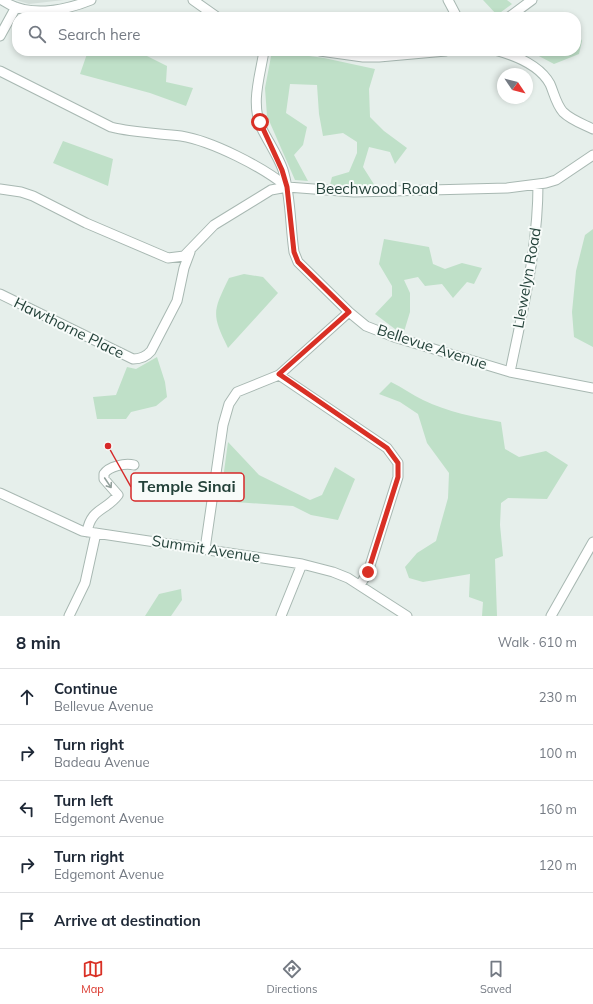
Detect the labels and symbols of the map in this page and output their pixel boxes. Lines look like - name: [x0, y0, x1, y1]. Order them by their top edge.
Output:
- north arrow: [497, 68, 533, 104]
- route start: [251, 113, 269, 131]
- street label: Beechwood Road: [316, 179, 438, 198]
- street label: Llewelyn Road: [508, 226, 545, 330]
- street label: Hawthorne Place: [11, 293, 127, 362]
- street label: Bellevue Avenue: [375, 320, 490, 373]
- callout: Temple Sinai: [131, 473, 244, 501]
- text: Temple Sinai: [138, 476, 236, 496]
- one-way arrow: [104, 477, 112, 488]
- street label: Summit Avenue: [151, 531, 262, 566]
- route end: [359, 563, 377, 581]

